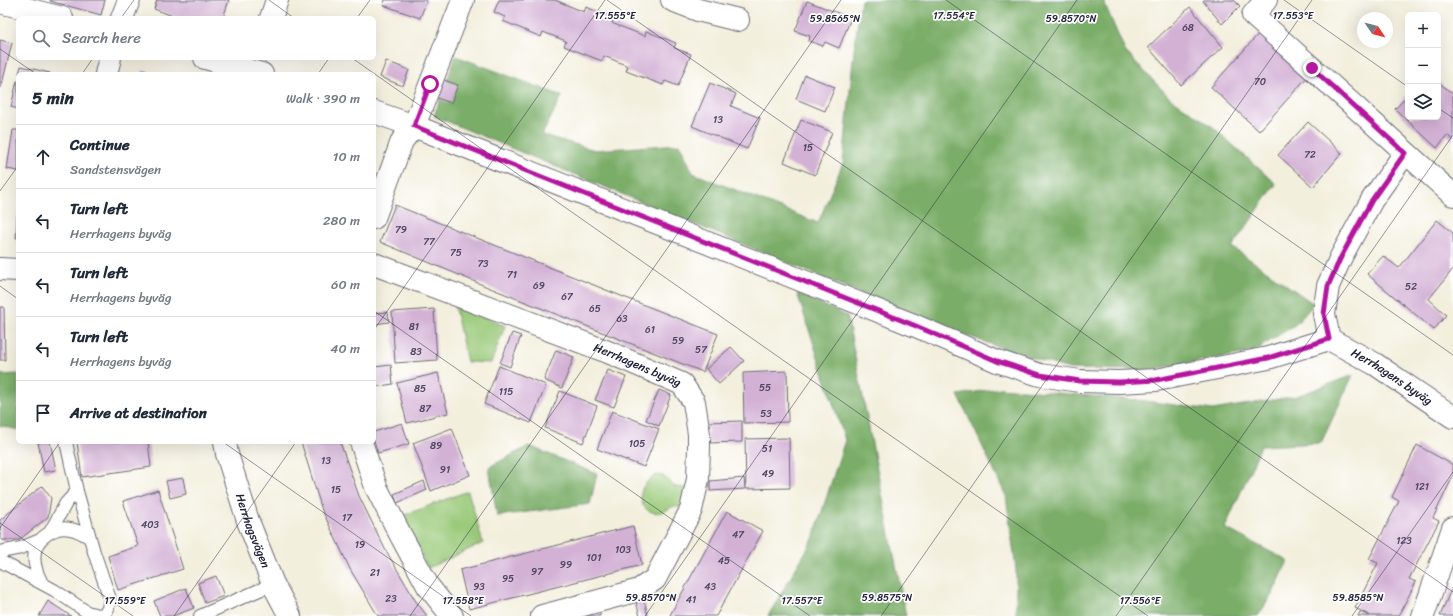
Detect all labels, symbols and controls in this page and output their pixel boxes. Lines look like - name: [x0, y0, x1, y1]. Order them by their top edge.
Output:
- text: 17.555°E: [594, 7, 637, 25]
- text: 17.554°E: [933, 7, 976, 25]
- text: 17.553°E: [1273, 7, 1315, 25]
- text: 59.8565°N: [810, 10, 860, 28]
- text: 59.8570°N: [1046, 10, 1096, 28]
- north arrow: [1357, 12, 1393, 48]
- map controls: [1405, 12, 1441, 120]
- button: +: [1405, 12, 1441, 48]
- search box: [16, 16, 376, 60]
- house number: 68: [1182, 19, 1194, 37]
- text: Search here: [62, 25, 141, 51]
- icon: search: [30, 27, 52, 49]
- button: −: [1405, 48, 1441, 84]
- route end: [1303, 59, 1321, 77]
- house number: 70: [1254, 73, 1266, 91]
- route start: [421, 75, 439, 93]
- text: 5 min: [32, 83, 74, 113]
- button: layers: [1405, 84, 1441, 120]
- text: Walk · 390 m: [286, 87, 360, 110]
- house number: 13: [713, 111, 723, 129]
- text: Continue: [70, 132, 130, 158]
- house number: 15: [803, 139, 813, 157]
- text: 10 m: [333, 145, 360, 168]
- icon: ahead: [32, 146, 54, 168]
- house number: 72: [1304, 146, 1316, 164]
- text: Sandstensvägen: [70, 158, 161, 181]
- text: Turn left: [70, 196, 128, 222]
- text: 280 m: [323, 209, 360, 232]
- icon: left: [32, 210, 54, 232]
- house number: 79: [395, 221, 407, 239]
- text: Herrhagens byväg: [70, 222, 171, 245]
- house number: 77: [423, 233, 436, 251]
- house number: 75: [450, 244, 462, 262]
- house number: 73: [477, 255, 489, 273]
- text: Turn left: [70, 260, 128, 286]
- house number: 71: [507, 266, 517, 284]
- text: 60 m: [331, 273, 360, 296]
- icon: left: [32, 274, 54, 296]
- house number: 69: [533, 277, 545, 295]
- house number: 52: [1405, 278, 1417, 296]
- text: Herrhagens byväg: [70, 286, 171, 309]
- house number: 67: [561, 288, 574, 306]
- house number: 65: [589, 300, 601, 318]
- house number: 63: [616, 310, 628, 328]
- house number: 81: [409, 318, 419, 336]
- house number: 61: [645, 321, 655, 339]
- text: Turn left: [70, 324, 128, 350]
- house number: 59: [672, 332, 684, 350]
- street label: Herrhagens byväg: [590, 336, 685, 393]
- text: 40 m: [330, 337, 360, 360]
- icon: left: [32, 338, 54, 360]
- house number: 57: [695, 341, 708, 359]
- street label: Herrhagens byväg: [1347, 342, 1437, 411]
- house number: 83: [410, 343, 422, 361]
- text: Herrhagens byväg: [70, 350, 171, 373]
- house number: 55: [759, 379, 771, 397]
- house number: 85: [414, 380, 426, 398]
- house number: 115: [499, 383, 513, 401]
- text: Arrive at destination: [70, 400, 207, 426]
- house number: 87: [419, 400, 432, 418]
- icon: arrive: [32, 402, 54, 424]
- house number: 53: [760, 405, 772, 423]
- house number: 105: [629, 435, 645, 453]
- house number: 89: [430, 437, 442, 455]
- house number: 51: [762, 440, 772, 458]
- house number: 13: [321, 452, 331, 470]
- house number: 91: [440, 461, 450, 479]
- house number: 49: [762, 465, 774, 483]
- house number: 121: [1415, 478, 1429, 496]
- house number: 15: [331, 481, 341, 499]
- street label: Herrhagsvägen: [229, 490, 277, 572]
- house number: 17: [342, 509, 353, 527]
- house number: 403: [141, 516, 160, 534]
- house number: 47: [732, 526, 745, 544]
- house number: 123: [1396, 532, 1412, 550]
- house number: 19: [355, 536, 365, 554]
- house number: 103: [615, 541, 632, 559]
- house number: 101: [587, 549, 601, 567]
- house number: 45: [718, 552, 730, 570]
- house number: 99: [560, 556, 572, 574]
- house number: 97: [531, 563, 544, 581]
- house number: 21: [370, 564, 380, 582]
- house number: 95: [502, 570, 514, 588]
- house number: 93: [473, 578, 485, 596]
- house number: 43: [704, 578, 716, 596]
- text: 59.8570°N: [626, 589, 676, 607]
- text: 59.8575°N: [862, 589, 912, 607]
- text: 59.8585°N: [1333, 589, 1383, 607]
- house number: 23: [385, 590, 397, 608]
- house number: 41: [686, 591, 696, 609]
- text: 17.559°E: [104, 592, 147, 610]
- text: 17.558°E: [442, 592, 485, 610]
- text: 17.557°E: [782, 592, 824, 610]
- text: 17.556°E: [1120, 592, 1162, 610]

